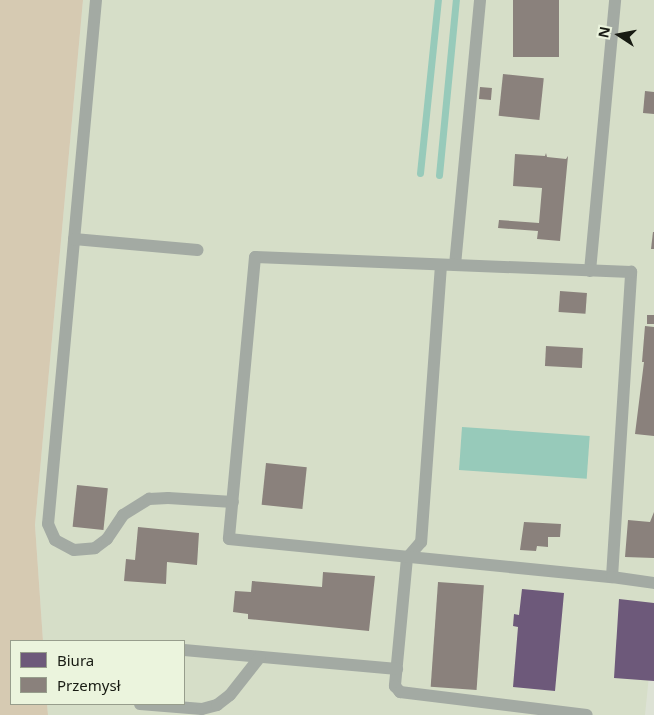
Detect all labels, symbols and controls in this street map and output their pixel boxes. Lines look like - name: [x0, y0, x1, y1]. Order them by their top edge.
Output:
- north arrow: [594, 10, 644, 60]
- text: N: [593, 25, 614, 39]
- legend: [10, 640, 185, 705]
- text: Biura: [57, 650, 94, 670]
- text: Przemysł: [57, 675, 121, 695]

